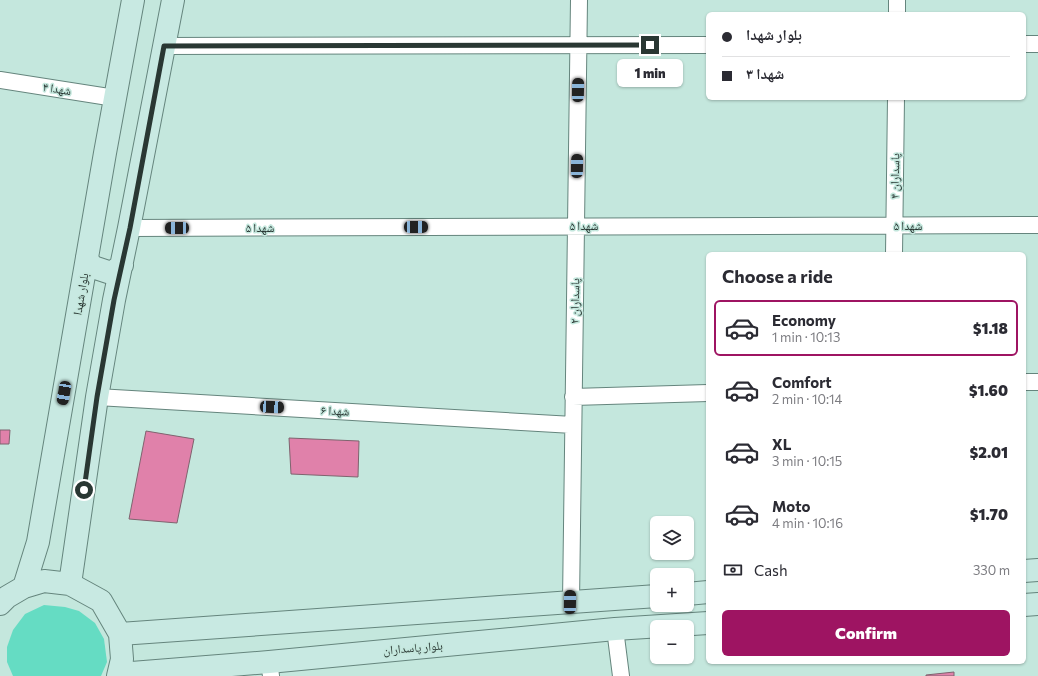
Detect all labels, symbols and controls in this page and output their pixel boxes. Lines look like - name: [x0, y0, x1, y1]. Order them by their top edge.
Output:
- text: بلوار شهدا: [746, 25, 802, 43]
- route end: [641, 36, 659, 54]
- callout: 1 min: [617, 59, 683, 87]
- text: شهدا ۳: [746, 64, 784, 82]
- text: 1 min: [634, 65, 666, 81]
- car: [572, 78, 584, 102]
- street label: شهدا ۴: [42, 79, 73, 98]
- street label: پاسداران ۴: [887, 153, 903, 199]
- car: [571, 154, 583, 178]
- street label: شهدا ۵: [570, 218, 598, 233]
- street label: شهدا ۵: [894, 218, 922, 233]
- street label: شهدا ۵: [246, 220, 274, 235]
- car: [404, 221, 428, 233]
- car: [165, 222, 189, 234]
- text: Choose a ride: [722, 265, 833, 287]
- street label: بلوار شهدا: [69, 272, 92, 316]
- street label: پاسداران ۲: [567, 278, 583, 324]
- icon: car: [724, 310, 760, 346]
- text: Economy: [772, 311, 836, 329]
- text: $1.18: [973, 319, 1008, 337]
- text: 1 min · 10:13: [772, 329, 840, 345]
- icon: car: [724, 372, 760, 408]
- text: Comfort: [772, 373, 832, 391]
- car: [56, 380, 72, 406]
- text: $1.60: [969, 381, 1008, 399]
- text: 2 min · 10:14: [772, 391, 842, 407]
- car: [260, 400, 284, 414]
- street label: شهدا ۶: [320, 402, 350, 419]
- icon: car: [724, 434, 760, 470]
- text: XL: [772, 435, 791, 453]
- text: $2.01: [970, 443, 1008, 461]
- text: 3 min · 10:15: [772, 453, 842, 469]
- route start: [75, 481, 93, 499]
- icon: car: [724, 496, 760, 532]
- text: Moto: [772, 497, 811, 515]
- text: $1.70: [970, 505, 1008, 523]
- text: 4 min · 10:16: [772, 515, 843, 531]
- map controls: [650, 516, 694, 664]
- button: layers: [650, 516, 694, 560]
- icon: cash: [722, 559, 744, 581]
- text: Cash: [754, 561, 788, 579]
- text: 330 m: [973, 562, 1010, 578]
- button: +: [650, 568, 694, 612]
- car: [564, 590, 576, 614]
- button: Confirm: [722, 610, 1010, 656]
- button: −: [650, 620, 694, 664]
- street label: بلوار پاسداران: [383, 637, 443, 658]

